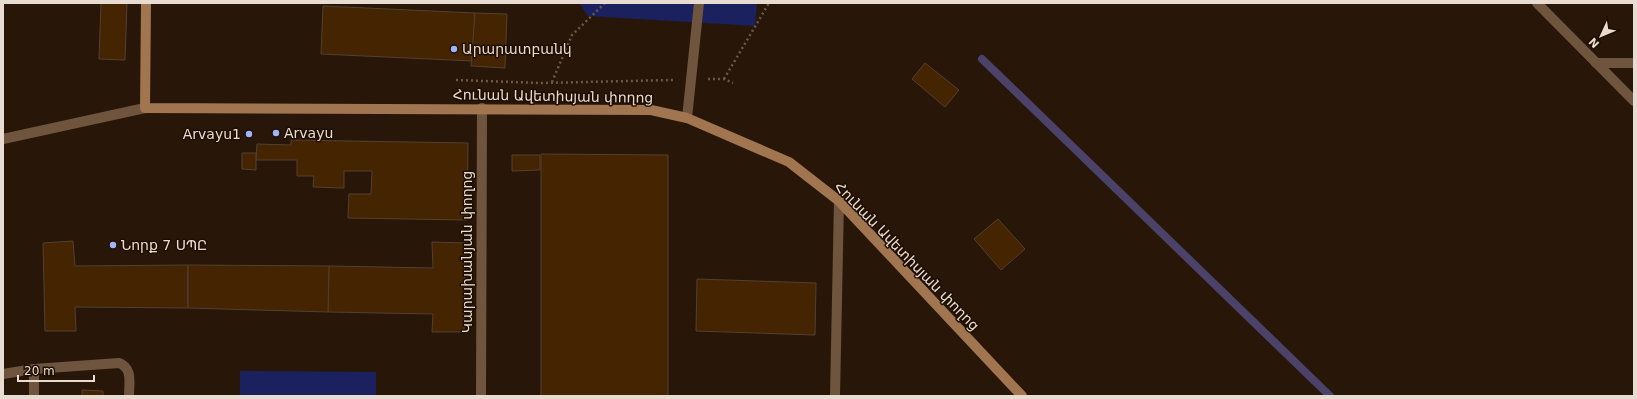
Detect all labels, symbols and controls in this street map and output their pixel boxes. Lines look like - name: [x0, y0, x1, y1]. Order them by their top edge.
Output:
- north arrow: [1581, 16, 1621, 56]
- text: N: [1586, 35, 1602, 50]
- place label: Արարատբանկ: [462, 41, 572, 57]
- marker: Արարատբանկ: [449, 44, 459, 54]
- street label: Հունան Ավետիսյան փողոց: [453, 86, 653, 106]
- place label: Arvayu: [284, 125, 333, 141]
- place label: Arvayu1: [183, 126, 241, 142]
- marker: Arvayu: [271, 128, 281, 138]
- marker: Arvayu1: [244, 129, 254, 139]
- street label: Կարախանյան փողոց: [459, 171, 475, 333]
- street label: Հունան Ավետիսյան փողոց: [832, 178, 982, 334]
- place label: Նորք 7 ՍՊԸ: [121, 237, 207, 253]
- marker: Նորք 7 ՍՊԸ: [108, 240, 118, 250]
- scale bar: [18, 357, 94, 383]
- text: 20 m: [24, 364, 55, 378]

